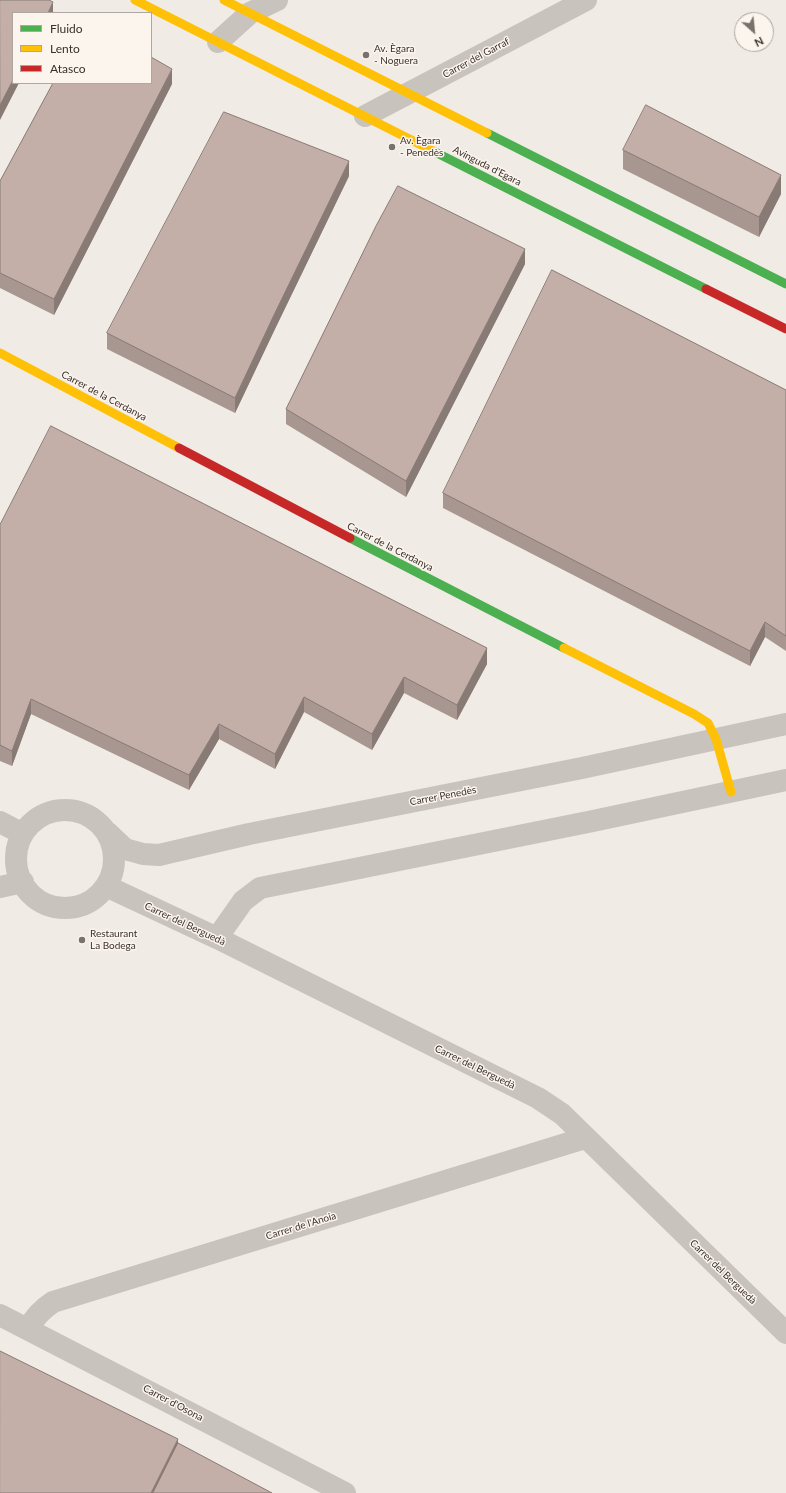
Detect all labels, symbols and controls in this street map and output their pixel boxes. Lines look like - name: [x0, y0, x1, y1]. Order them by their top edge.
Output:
- legend: [12, 12, 152, 84]
- north arrow: [734, 12, 774, 52]
- text: Fluido: [50, 21, 83, 36]
- street label: Carrer del Garraf: [441, 35, 511, 81]
- text: N: [752, 35, 766, 50]
- text: Lento: [50, 41, 80, 56]
- place label: Av. Ègara - Noguera: [374, 43, 418, 66]
- marker: Av. Ègara - Noguera: [361, 50, 371, 60]
- text: Atasco: [50, 61, 86, 76]
- place label: Av. Ègara - Penedès: [400, 135, 443, 158]
- marker: Av. Ègara - Penedès: [387, 142, 397, 152]
- street label: Avinguda d'Egara: [451, 144, 523, 188]
- street label: Carrer de la Cerdanya: [59, 368, 149, 424]
- street label: Carrer de la Cerdanya: [345, 520, 435, 574]
- street label: Carrer Penedès: [409, 784, 477, 808]
- street label: Carrer del Berguedà: [143, 900, 227, 948]
- place label: Restaurant La Bodega: [90, 928, 137, 952]
- marker: Restaurant La Bodega: [77, 935, 87, 945]
- street label: Carrer del Berguedà: [433, 1042, 517, 1092]
- street label: Carrer de l'Anoia: [264, 1210, 338, 1242]
- street label: Carrer del Berguedà: [687, 1237, 759, 1307]
- street label: Carrer d'Osona: [141, 1382, 205, 1424]

